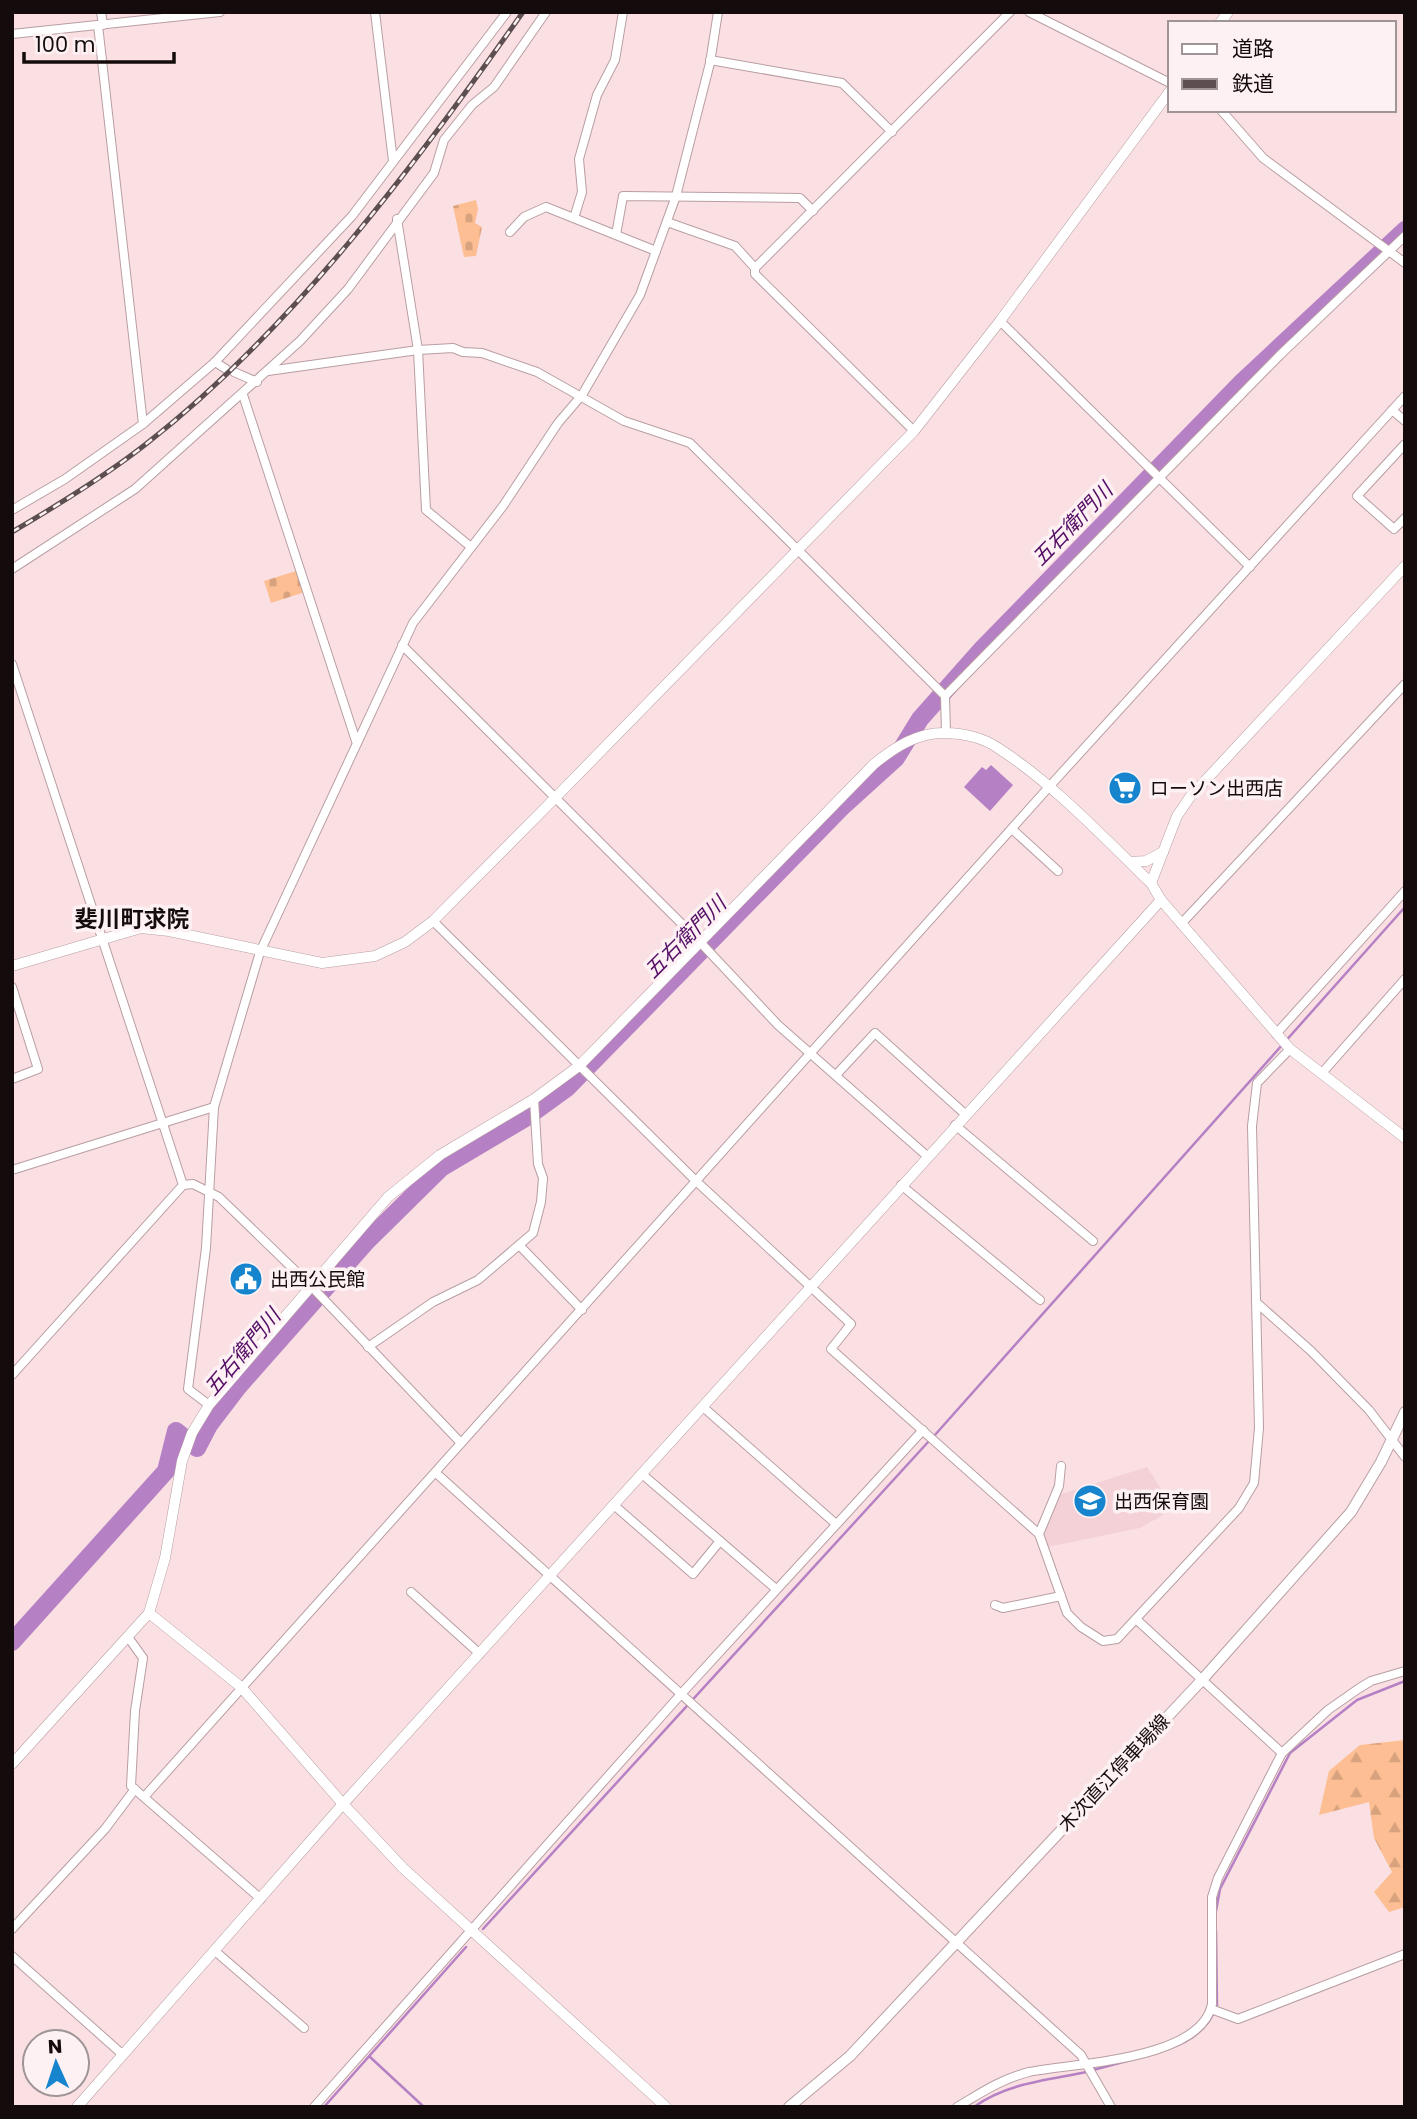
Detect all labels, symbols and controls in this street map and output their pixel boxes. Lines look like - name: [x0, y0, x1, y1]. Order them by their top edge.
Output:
- scale bar: [24, 21, 175, 65]
- legend: [1168, 21, 1396, 112]
- text: 100 m: [35, 30, 95, 59]
- text: 道路: [1232, 34, 1274, 63]
- text: 鉄道: [1232, 69, 1274, 98]
- water label: 五右衛門川: [1025, 475, 1120, 572]
- supermarket icon: ローソン出西店: [1106, 769, 1144, 807]
- place label: ローソン出西店: [1150, 775, 1283, 802]
- water label: 五右衛門川: [638, 888, 734, 984]
- district label: 斐川町求院: [75, 903, 190, 935]
- public building icon: 出西公民館: [227, 1260, 265, 1298]
- place label: 出西公民館: [270, 1266, 365, 1293]
- water label: 五右衛門川: [197, 1301, 288, 1402]
- school or university icon: 出西保育園: [1071, 1482, 1109, 1520]
- place label: 出西保育園: [1114, 1488, 1209, 1515]
- street label: 木次直江停車場線: [1052, 1708, 1176, 1838]
- north arrow: [21, 2028, 91, 2098]
- text: N: [47, 2033, 63, 2060]

